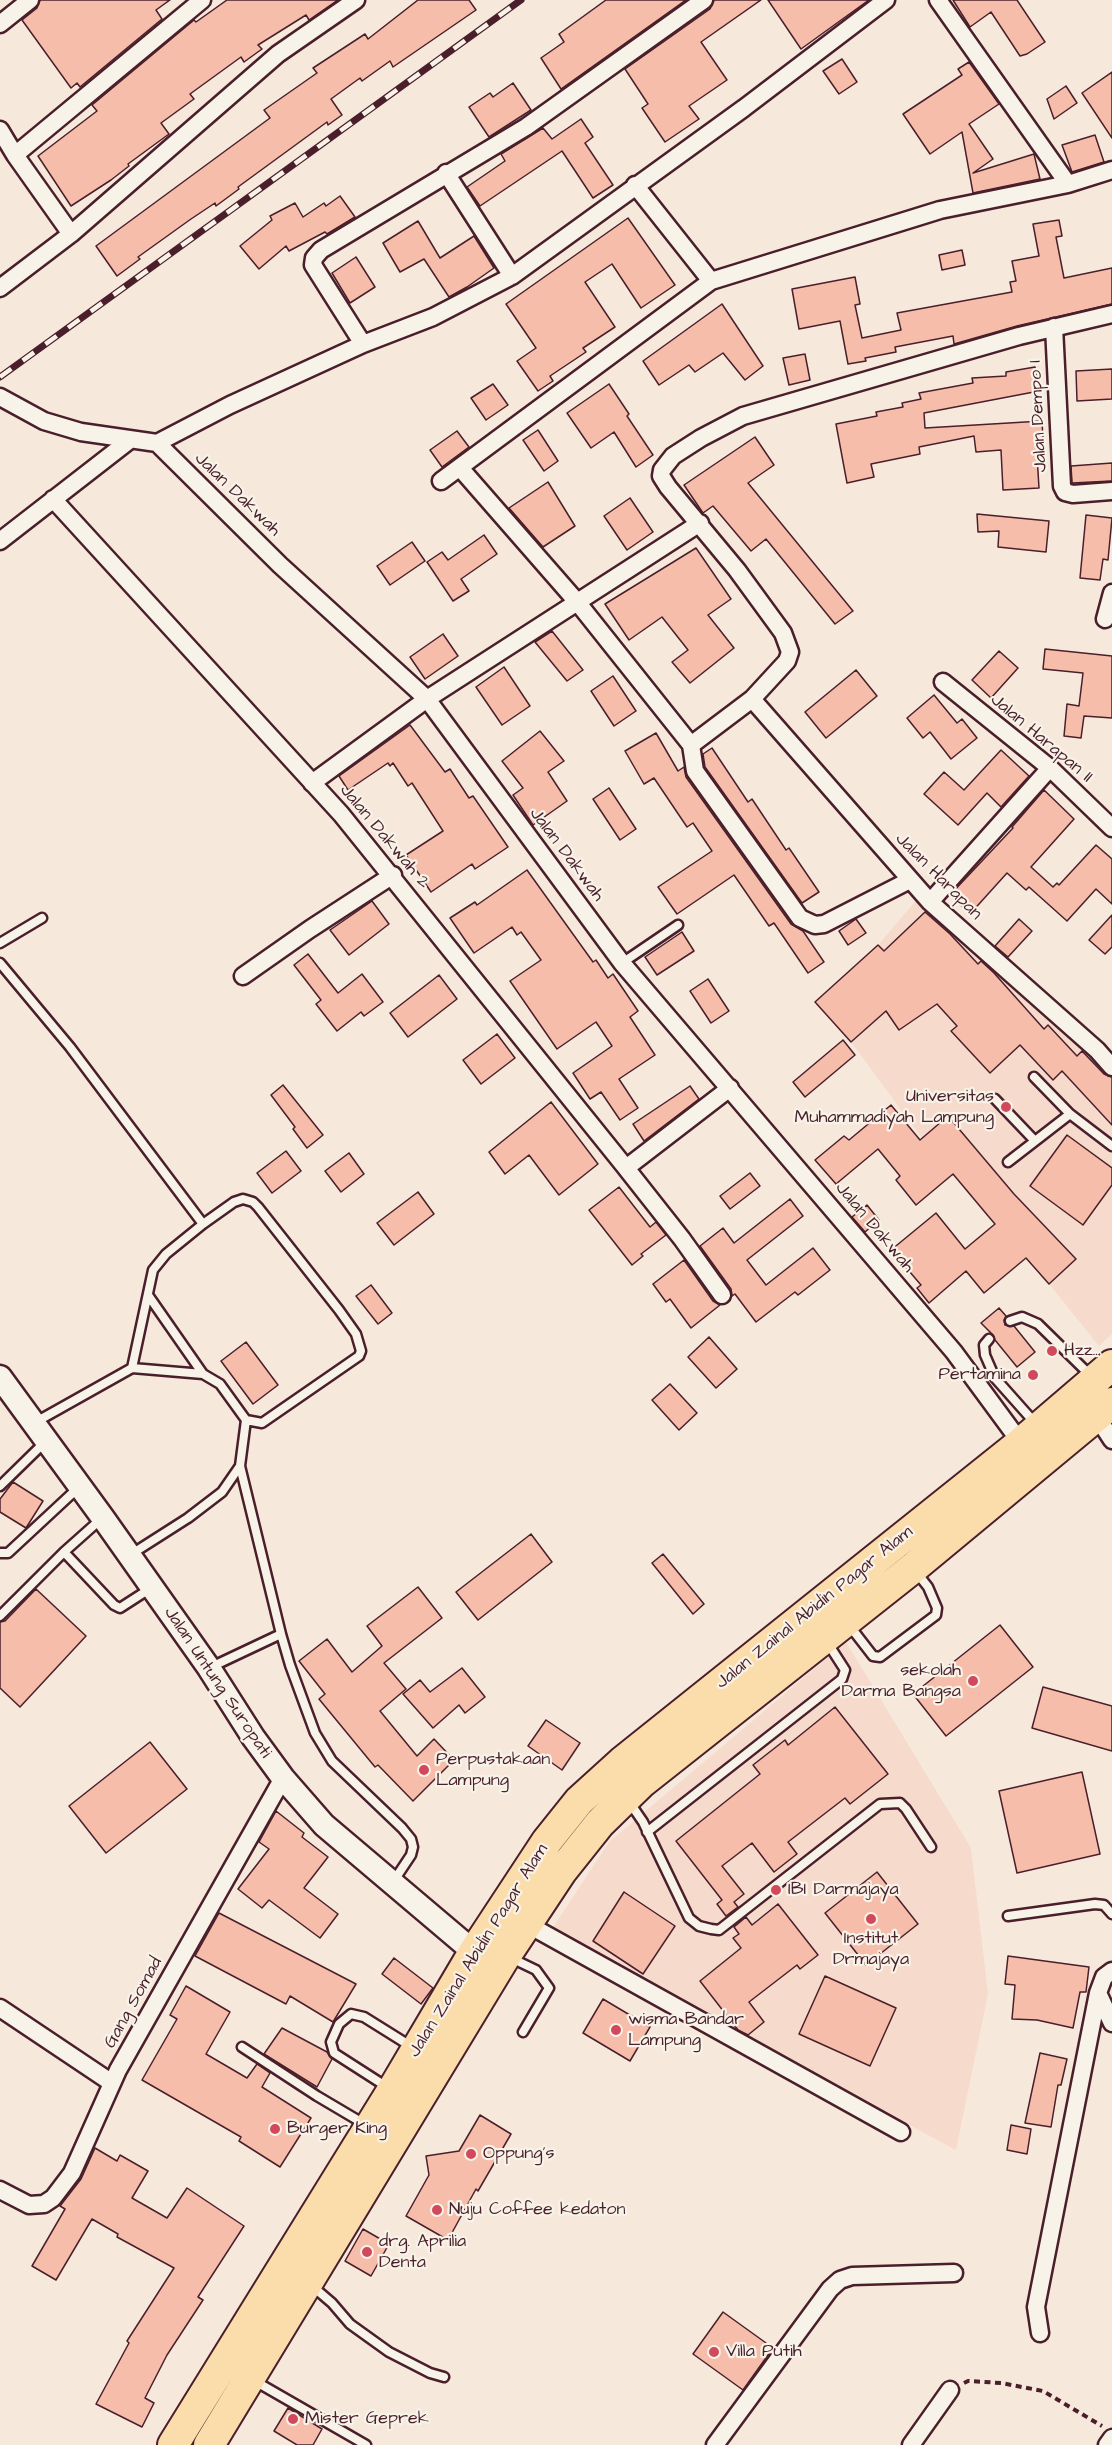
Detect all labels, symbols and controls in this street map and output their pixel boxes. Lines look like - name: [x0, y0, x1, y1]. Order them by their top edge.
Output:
- street label: Jalan Dempo I: [1025, 359, 1053, 473]
- street label: Jalan Dakwah: [189, 449, 285, 541]
- street label: Jalan Harapan II: [985, 690, 1097, 788]
- street label: Jalan Dakwah 2: [334, 781, 434, 893]
- street label: Jalan Dakwah: [524, 804, 608, 906]
- street label: Jalan Harapan: [890, 829, 986, 925]
- place label: Universitas Muhammadiyah Lampung: [795, 1086, 994, 1128]
- marker: Universitas Muhammadiyah Lampung: [999, 1100, 1013, 1114]
- street label: Jalan Dakwah: [830, 1178, 918, 1278]
- place label: Hzz...: [1064, 1340, 1100, 1362]
- marker: Hzz...: [1045, 1344, 1059, 1358]
- place label: Pertamina: [939, 1364, 1021, 1386]
- marker: Pertamina: [1026, 1368, 1040, 1382]
- street label: Jalan Zainal Abidin Pagar Alam: [712, 1522, 918, 1694]
- street label: Jalan Untung Suropati: [158, 1603, 276, 1763]
- place label: sekolah Darma Bangsa: [841, 1660, 961, 1702]
- marker: sekolah Darma Bangsa: [966, 1674, 980, 1688]
- place label: Perpustakaan Lampung: [436, 1749, 550, 1792]
- marker: Perpustakaan Lampung: [417, 1763, 431, 1777]
- street label: Jalan Zainal Abidin Pagar Alam: [404, 1840, 554, 2062]
- place label: IBI Darmajaya: [788, 1879, 899, 1901]
- marker: IBI Darmajaya: [769, 1883, 783, 1897]
- marker: Institut Drmajaya: [864, 1912, 878, 1926]
- place label: Institut Drmajaya: [833, 1928, 909, 1970]
- street label: Gang Somad: [100, 1954, 168, 2052]
- place label: wisma Bandar Lampung: [628, 2009, 744, 2052]
- marker: wisma Bandar Lampung: [609, 2023, 623, 2037]
- place label: Burger King: [287, 2118, 387, 2140]
- marker: Burger King: [268, 2122, 282, 2136]
- place label: Oppung's: [483, 2143, 554, 2165]
- marker: Oppung's: [464, 2147, 478, 2161]
- place label: Nuju Coffee kedaton: [449, 2199, 625, 2221]
- marker: Nuju Coffee kedaton: [430, 2203, 444, 2217]
- place label: drg. Aprilia Denta: [379, 2231, 466, 2274]
- marker: drg. Aprilia Denta: [360, 2245, 374, 2259]
- place label: Villa Putih: [726, 2341, 802, 2363]
- marker: Villa Putih: [707, 2345, 721, 2359]
- place label: Mister Geprek: [305, 2408, 429, 2430]
- marker: Mister Geprek: [286, 2412, 300, 2426]

